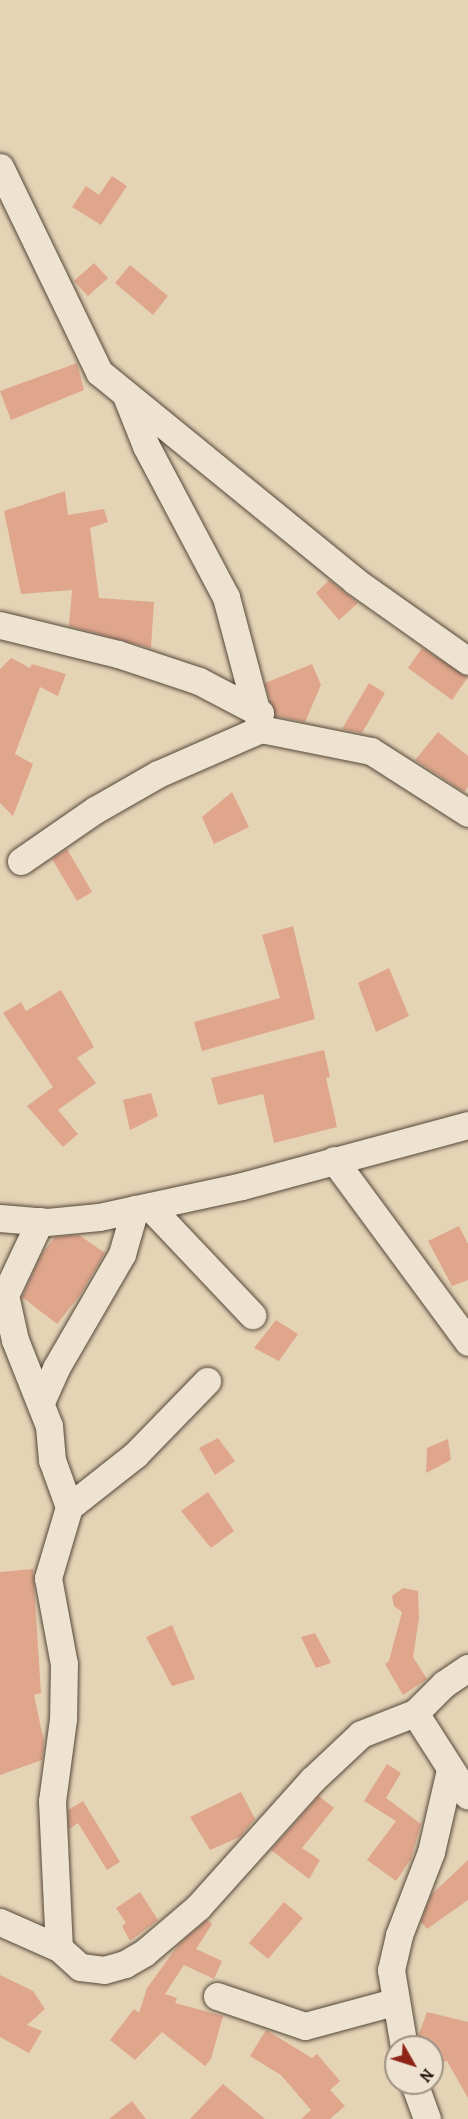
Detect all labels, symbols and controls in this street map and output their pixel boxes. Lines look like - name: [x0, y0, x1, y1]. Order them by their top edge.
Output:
- north arrow: [384, 2035, 444, 2095]
- text: N: [414, 2064, 439, 2087]

